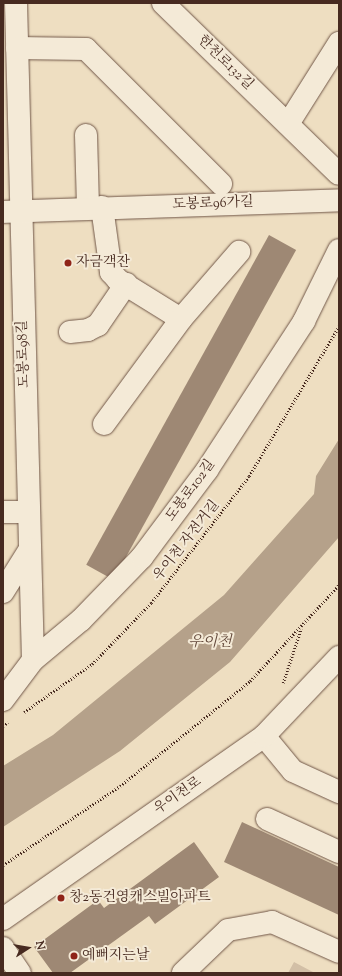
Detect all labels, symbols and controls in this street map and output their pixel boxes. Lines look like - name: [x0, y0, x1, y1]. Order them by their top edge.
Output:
- street label: 한천로132길: [194, 32, 256, 94]
- street label: 도봉로96가길: [172, 194, 254, 214]
- place label: 자금객잔: [76, 255, 130, 271]
- marker: 자금객잔: [63, 258, 73, 268]
- street label: 도봉로98길: [14, 320, 34, 388]
- street label: 도봉로102길: [163, 457, 219, 525]
- street label: 우이천 자전거길: [150, 497, 224, 585]
- water label: 우이천: [188, 634, 232, 652]
- street label: 우이천로: [151, 774, 205, 818]
- place label: 창2동건영캐스빌아파트: [69, 890, 211, 906]
- marker: 창2동건영캐스빌아파트: [56, 893, 66, 903]
- north arrow: [8, 928, 48, 968]
- text: N: [31, 940, 48, 951]
- place label: 예뻐지는날: [82, 948, 150, 964]
- marker: 예뻐지는날: [69, 951, 79, 961]

